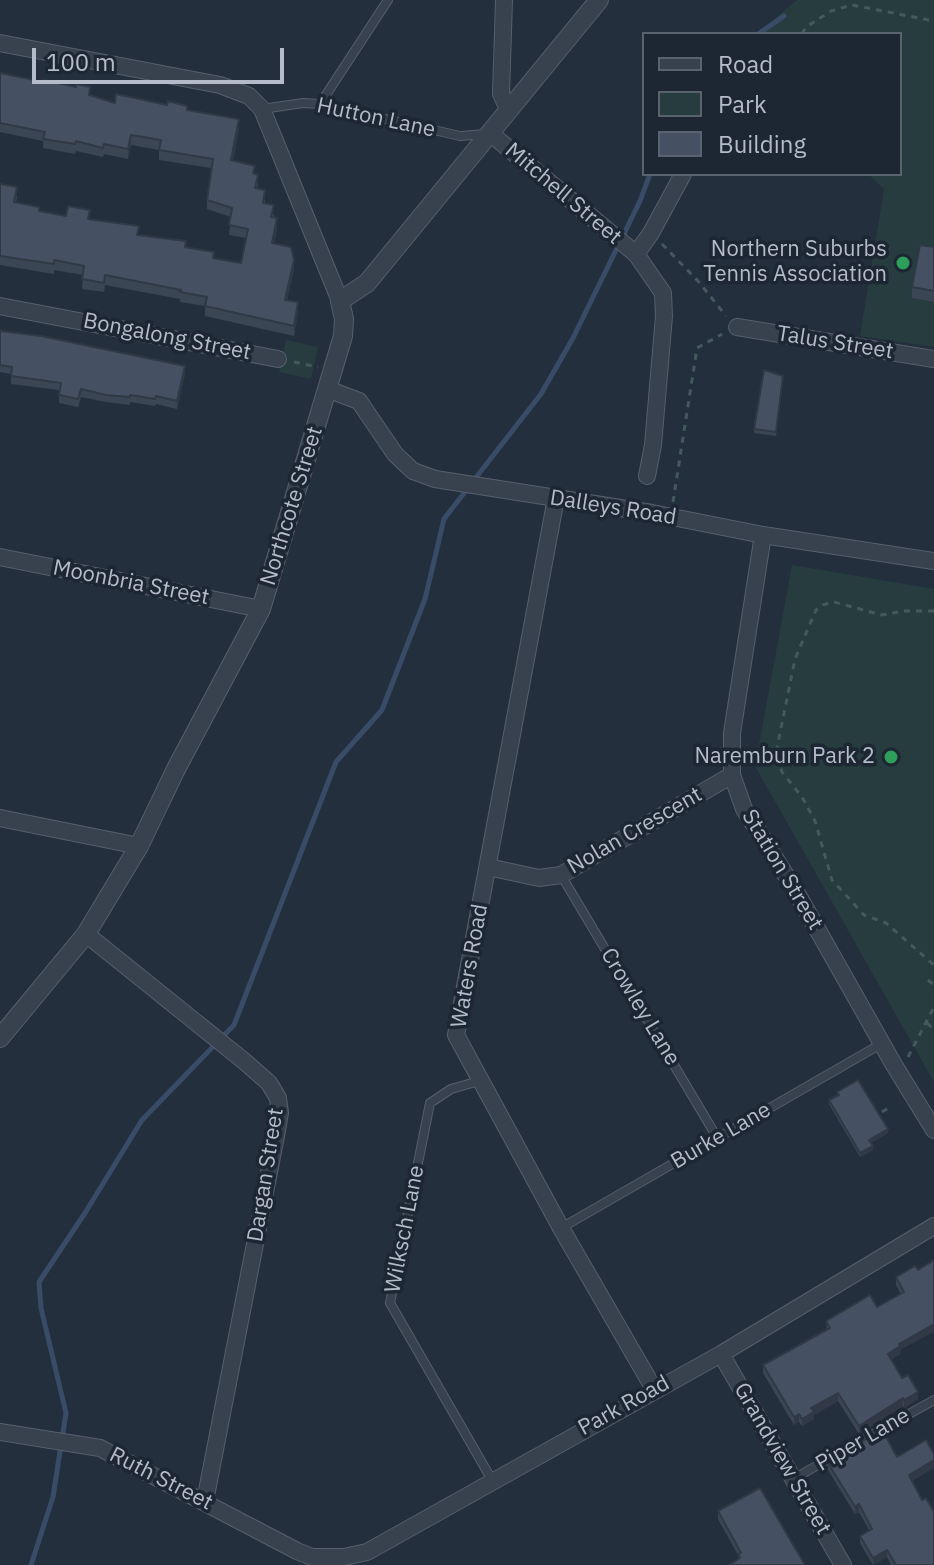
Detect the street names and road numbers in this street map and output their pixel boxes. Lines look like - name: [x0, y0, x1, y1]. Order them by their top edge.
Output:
- street label: Hutton Lane: [314, 93, 438, 143]
- street label: Mitchell Street: [499, 138, 627, 250]
- street label: Bongalong Street: [81, 308, 253, 366]
- street label: Talus Street: [775, 321, 895, 365]
- street label: Northcote Street: [255, 423, 329, 589]
- street label: Dalleys Road: [548, 485, 678, 531]
- street label: Moonbria Street: [51, 555, 211, 611]
- street label: Nolan Crescent: [563, 782, 707, 880]
- street label: Station Street: [736, 805, 828, 935]
- street label: Waters Road: [446, 902, 494, 1030]
- street label: Crowley Lane: [595, 944, 685, 1070]
- street label: Burke Lane: [666, 1097, 776, 1175]
- street label: Dargan Street: [242, 1106, 290, 1244]
- street label: Wilksch Lane: [380, 1163, 430, 1295]
- street label: Park Road: [574, 1370, 674, 1442]
- street label: Grandview Street: [728, 1378, 836, 1540]
- street label: Piper Lane: [811, 1403, 915, 1477]
- street label: Ruth Street: [105, 1442, 217, 1516]

